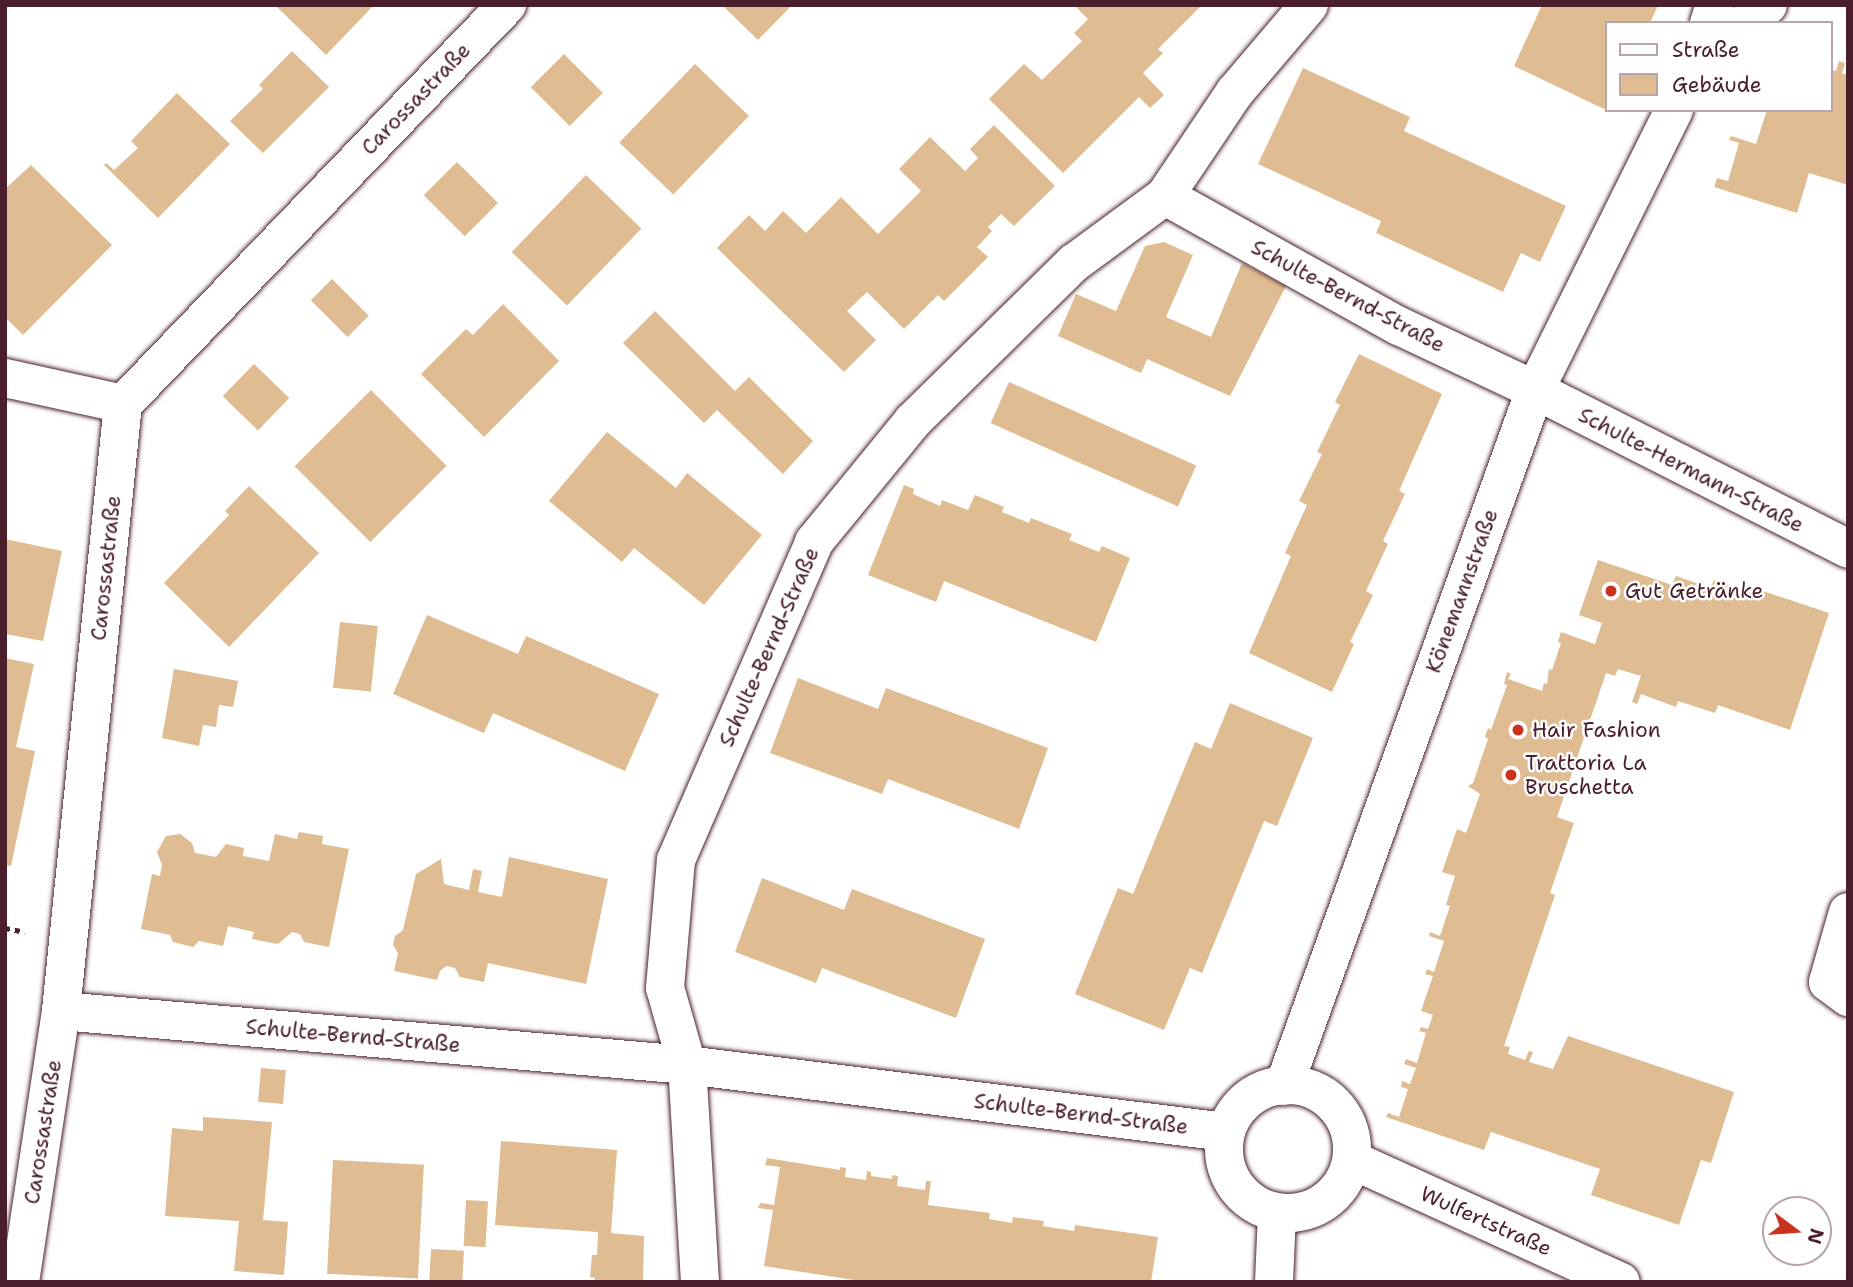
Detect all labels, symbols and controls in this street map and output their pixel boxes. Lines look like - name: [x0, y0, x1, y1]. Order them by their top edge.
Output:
- legend: [1604, 21, 1832, 112]
- text: Straße: [1672, 36, 1740, 64]
- street label: Carossastraße: [356, 38, 476, 160]
- text: Gebäude: [1672, 71, 1762, 99]
- street label: Schulte-Bernd-Straße: [1247, 234, 1449, 358]
- street label: Schulte-Hermann-Straße: [1574, 402, 1808, 538]
- street label: Carossastraße: [86, 494, 126, 642]
- street label: Könemannstraße: [1421, 506, 1503, 676]
- street label: Schulte-Bernd-Straße: [714, 543, 824, 751]
- place label: Gut Getränke: [1625, 578, 1763, 604]
- marker: Gut Getränke: [1603, 583, 1619, 599]
- place label: Hair Fashion: [1532, 717, 1661, 743]
- marker: Hair Fashion: [1510, 722, 1526, 738]
- place label: Trattoria La Bruschetta: [1525, 750, 1647, 800]
- marker: Trattoria La Bruschetta: [1503, 767, 1519, 783]
- street label: Schulte-Bernd-Straße: [245, 1014, 461, 1058]
- street label: Carossastraße: [19, 1058, 67, 1206]
- street label: Schulte-Bernd-Straße: [972, 1088, 1190, 1140]
- street label: Wulfertstraße: [1417, 1181, 1555, 1261]
- north arrow: [1762, 1196, 1832, 1266]
- text: N: [1802, 1226, 1830, 1247]

